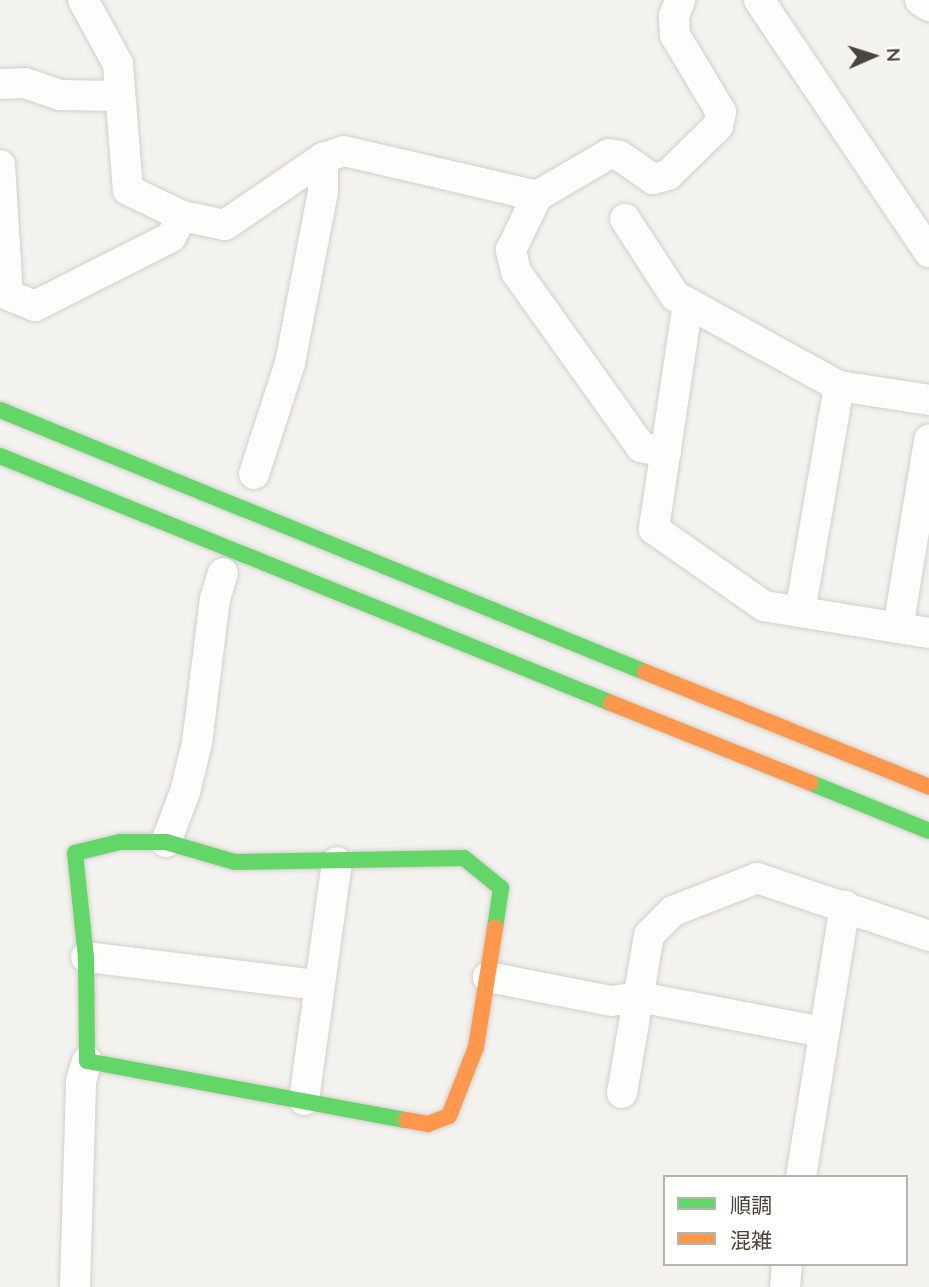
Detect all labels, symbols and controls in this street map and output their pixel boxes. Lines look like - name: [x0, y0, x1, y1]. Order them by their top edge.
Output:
- north arrow: [838, 21, 908, 91]
- text: N: [882, 47, 906, 63]
- legend: [663, 1175, 908, 1266]
- text: 順調: [730, 1192, 772, 1218]
- text: 混雑: [730, 1227, 772, 1253]

